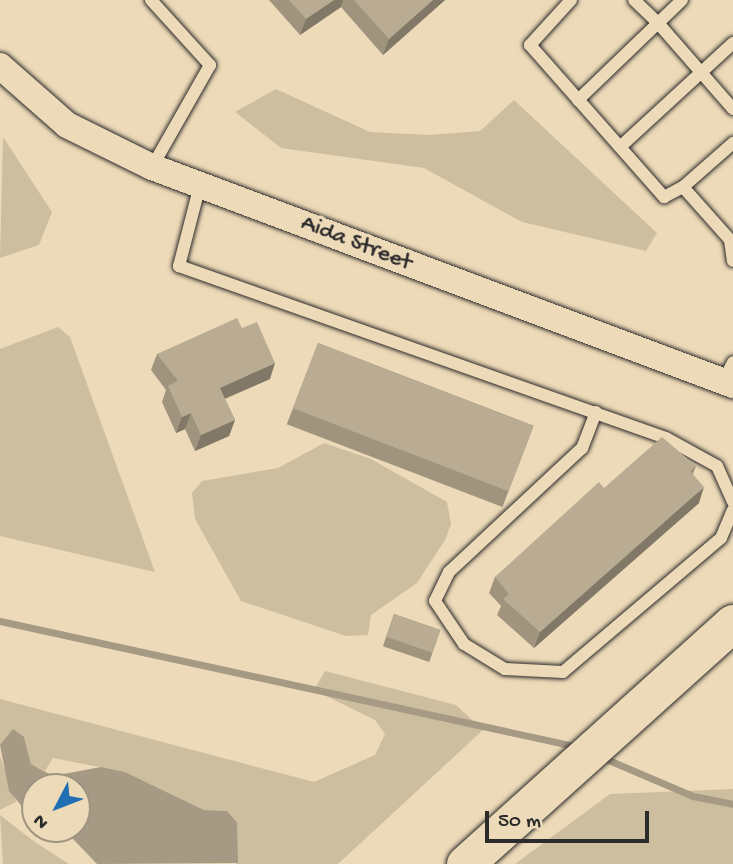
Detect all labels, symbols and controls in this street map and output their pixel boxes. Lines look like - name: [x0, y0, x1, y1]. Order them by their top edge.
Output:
- street label: Aida Street: [296, 210, 416, 278]
- north arrow: [21, 773, 91, 843]
- scale bar: [488, 798, 652, 842]
- text: N: [29, 809, 54, 833]
- text: 50 m: [498, 810, 541, 835]

